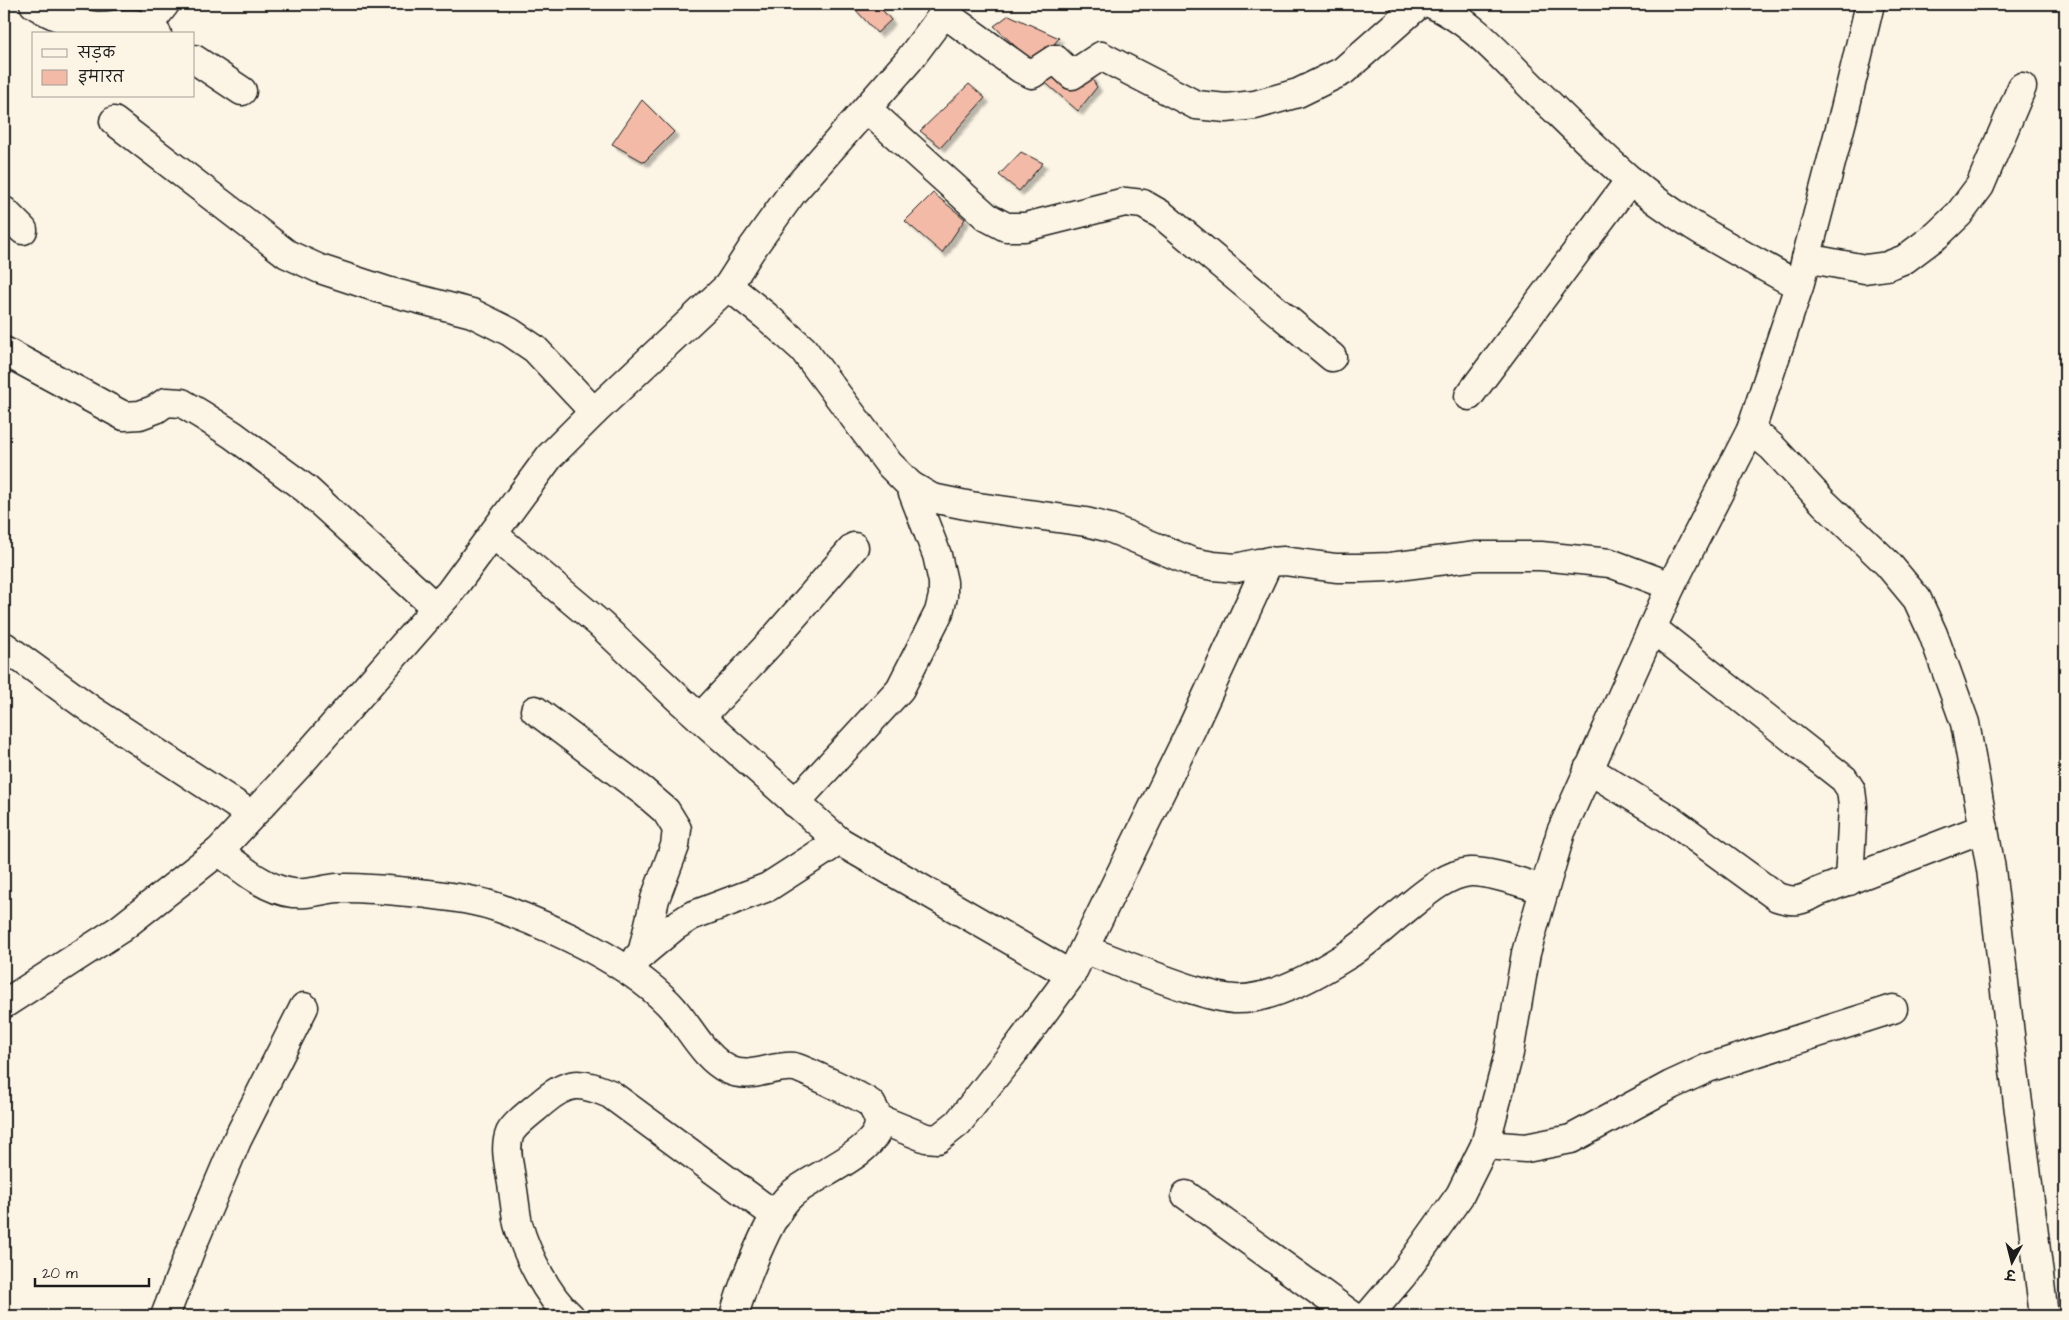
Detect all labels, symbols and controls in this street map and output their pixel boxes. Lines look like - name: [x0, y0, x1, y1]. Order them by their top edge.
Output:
- legend: [32, 32, 195, 98]
- text: सड़क: [77, 43, 116, 64]
- text: इमारत: [78, 67, 125, 88]
- north arrow: [1986, 1238, 2036, 1288]
- scale bar: [35, 1255, 149, 1287]
- text: 20 m: [42, 1263, 78, 1284]
- text: उ: [2003, 1263, 2018, 1285]

